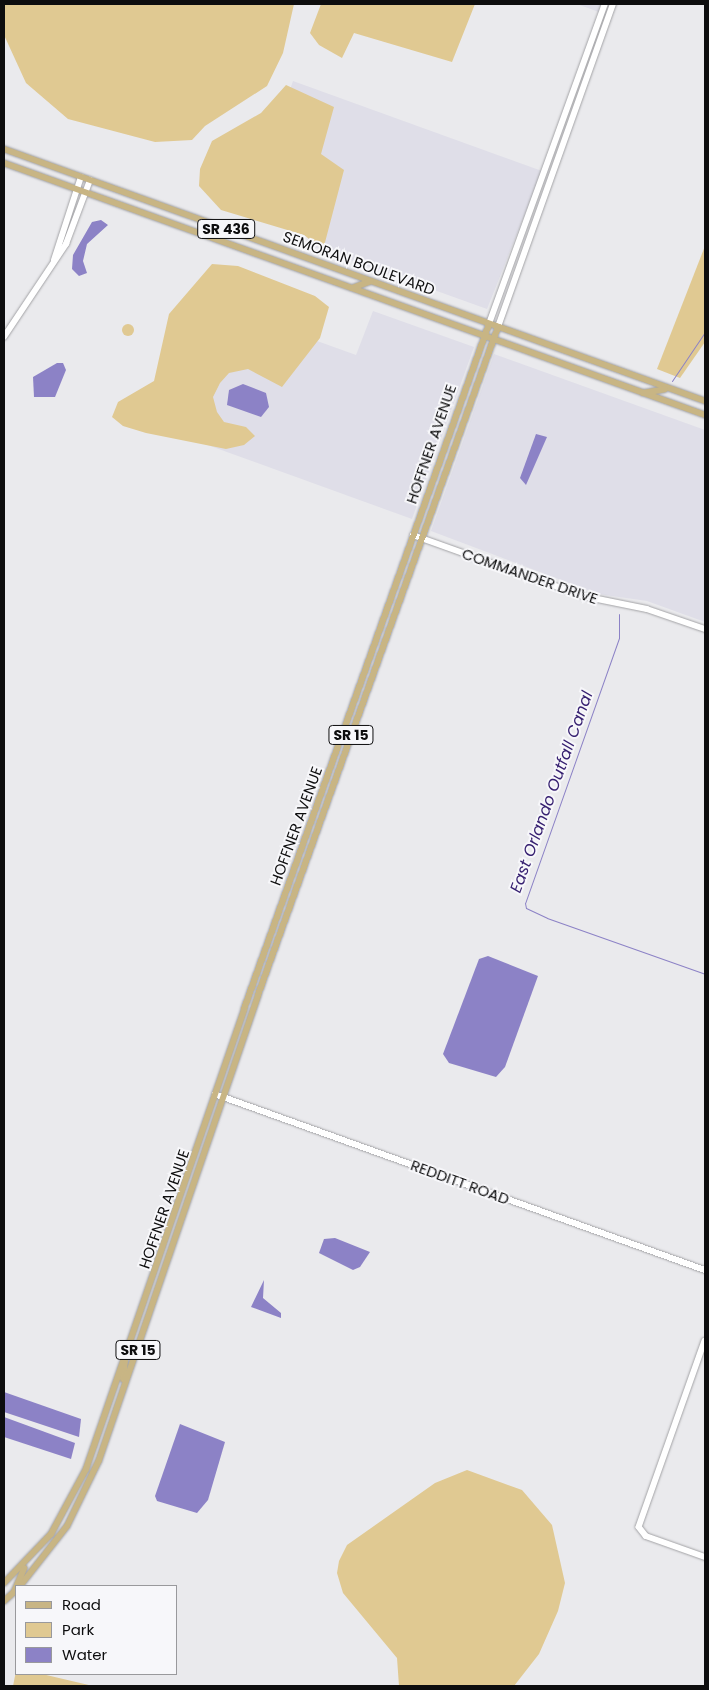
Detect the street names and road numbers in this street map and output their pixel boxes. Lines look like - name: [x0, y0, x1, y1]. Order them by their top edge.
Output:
- road number: SR 436: [196, 218, 256, 240]
- street label: SEMORAN BOULEVARD: [281, 227, 437, 299]
- street label: HOFFNER AVENUE: [402, 382, 460, 506]
- street label: COMMANDER DRIVE: [460, 544, 600, 608]
- road number: SR 15: [327, 724, 375, 746]
- street label: HOFFNER AVENUE: [266, 764, 326, 888]
- street label: HOFFNER AVENUE: [135, 1147, 193, 1271]
- street label: REDDITT ROAD: [408, 1156, 512, 1208]
- road number: SR 15: [114, 1338, 162, 1362]

